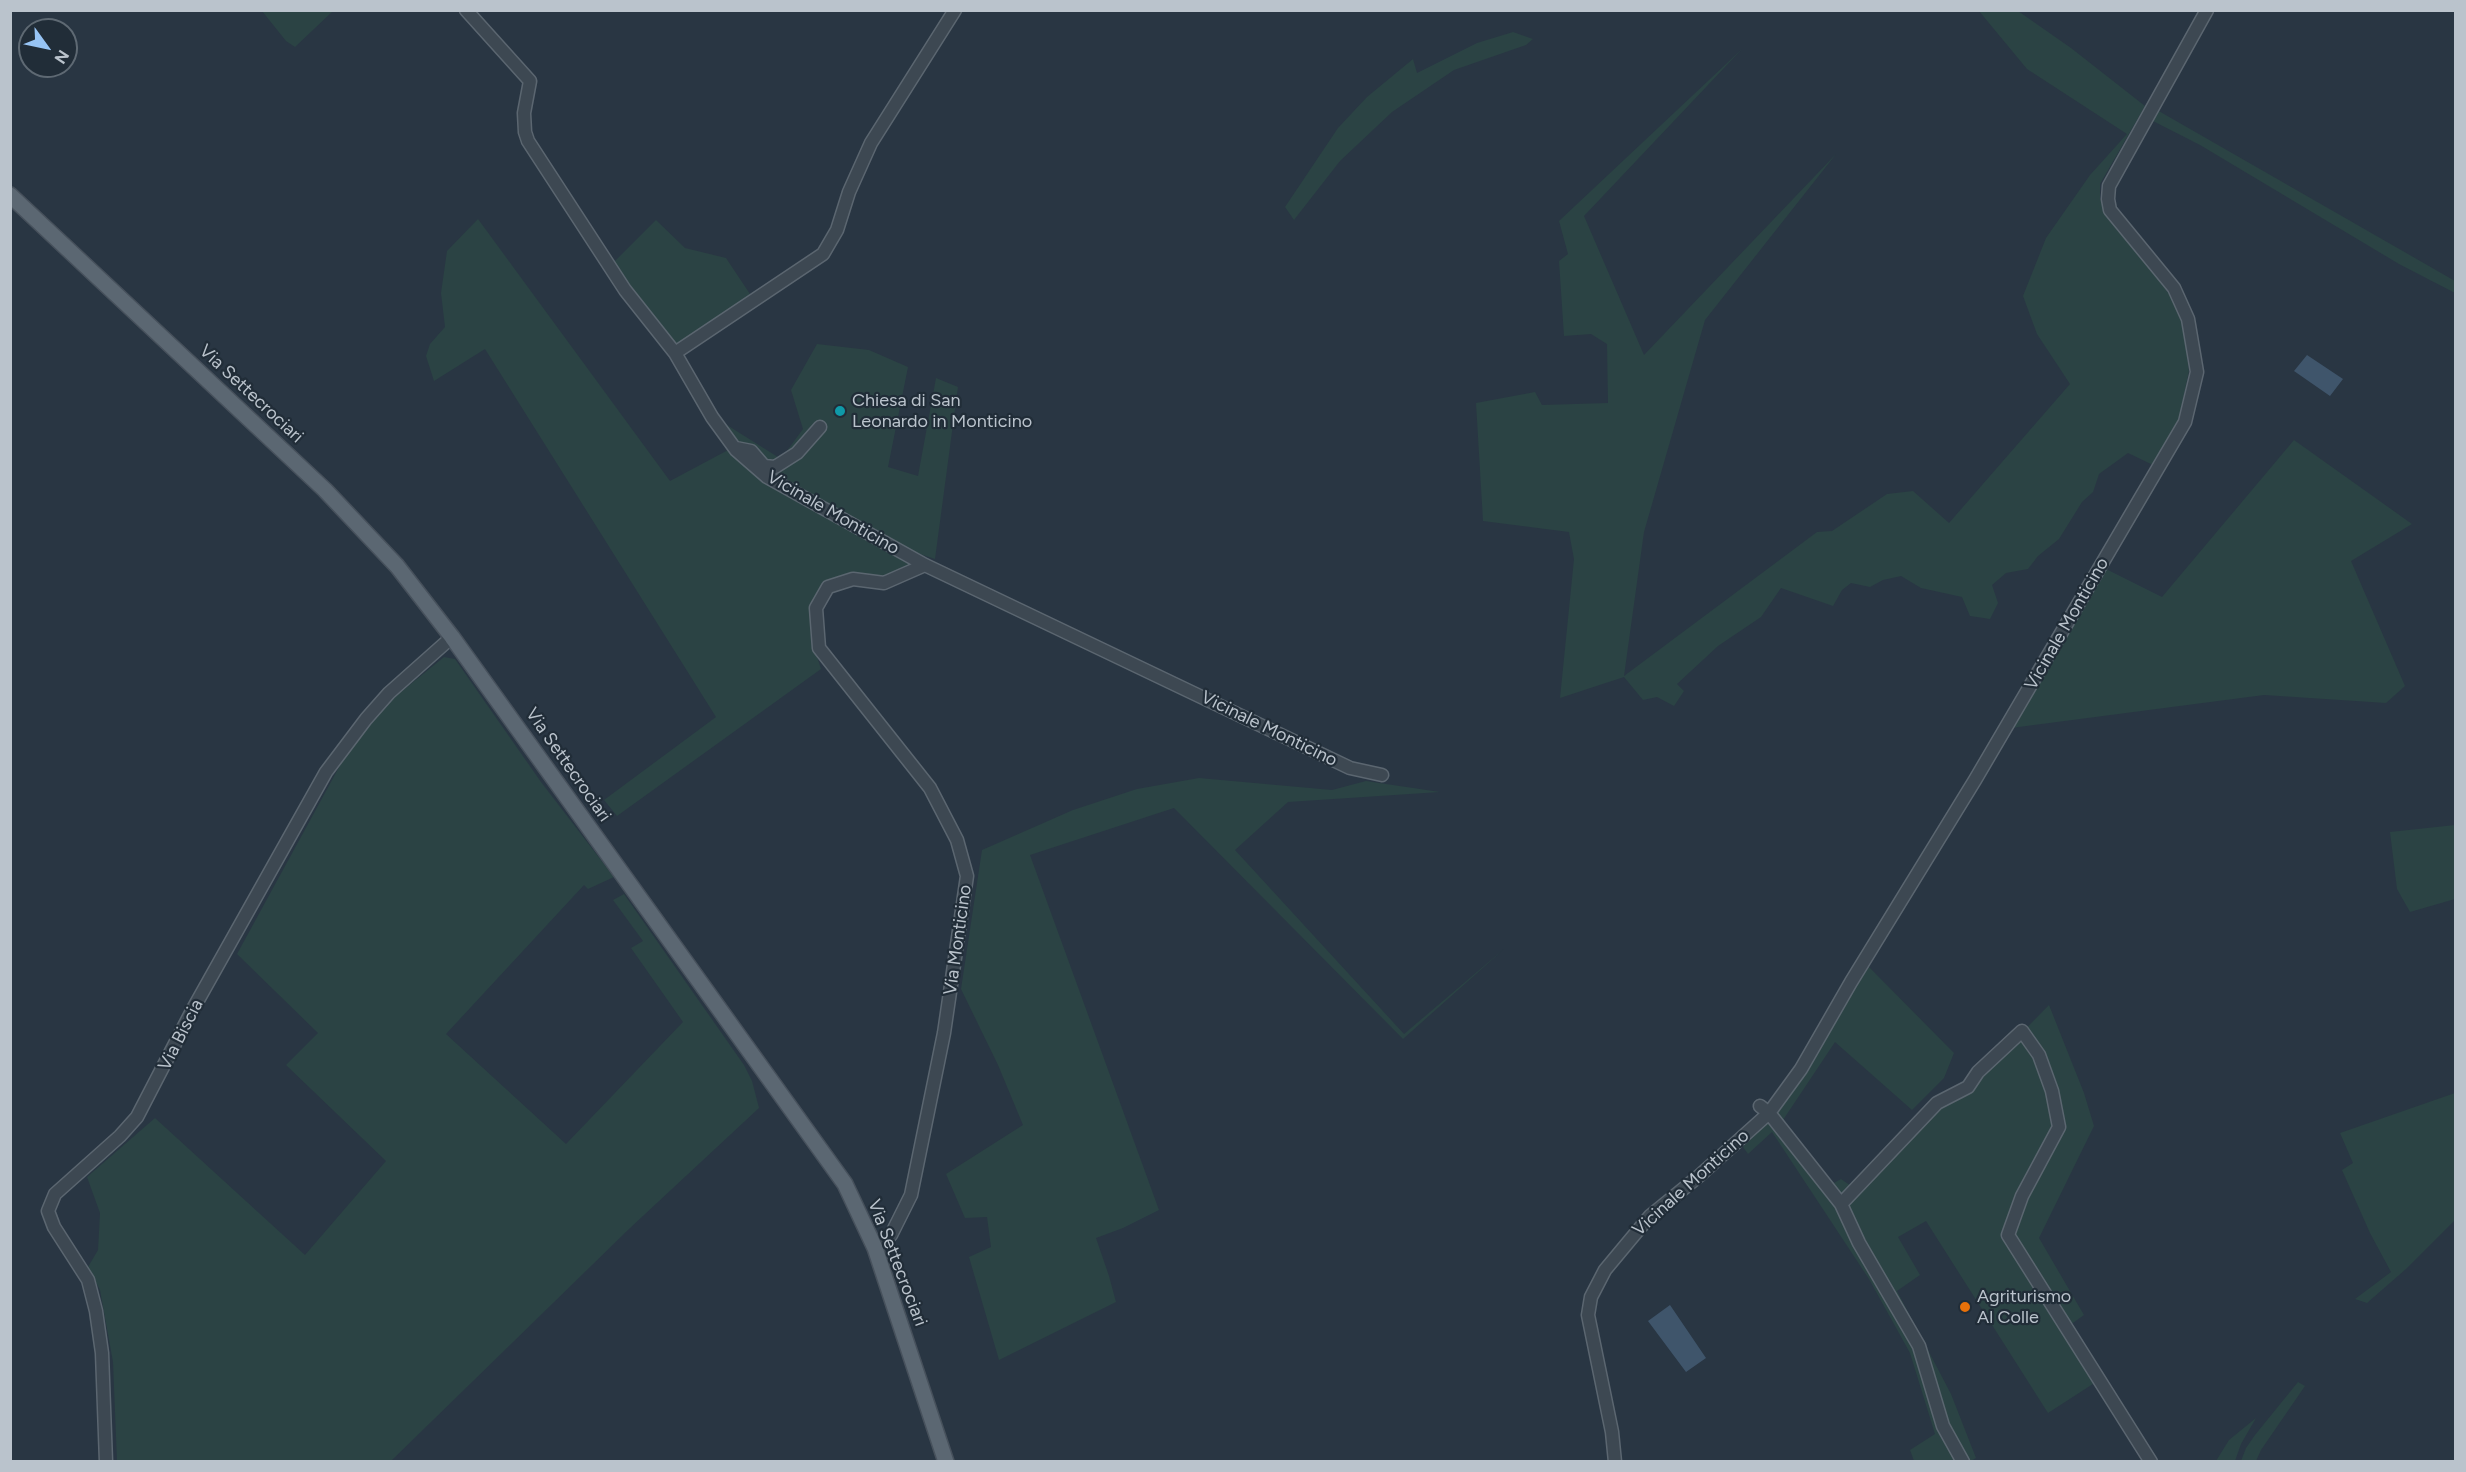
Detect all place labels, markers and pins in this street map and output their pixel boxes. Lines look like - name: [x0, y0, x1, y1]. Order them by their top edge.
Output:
- place label: Chiesa di San Leonardo in Monticino: [852, 390, 1032, 432]
- marker: Chiesa di San Leonardo in Monticino: [833, 404, 847, 418]
- place label: Agriturismo Al Colle: [1977, 1286, 2071, 1328]
- marker: Agriturismo Al Colle: [1958, 1300, 1972, 1314]

